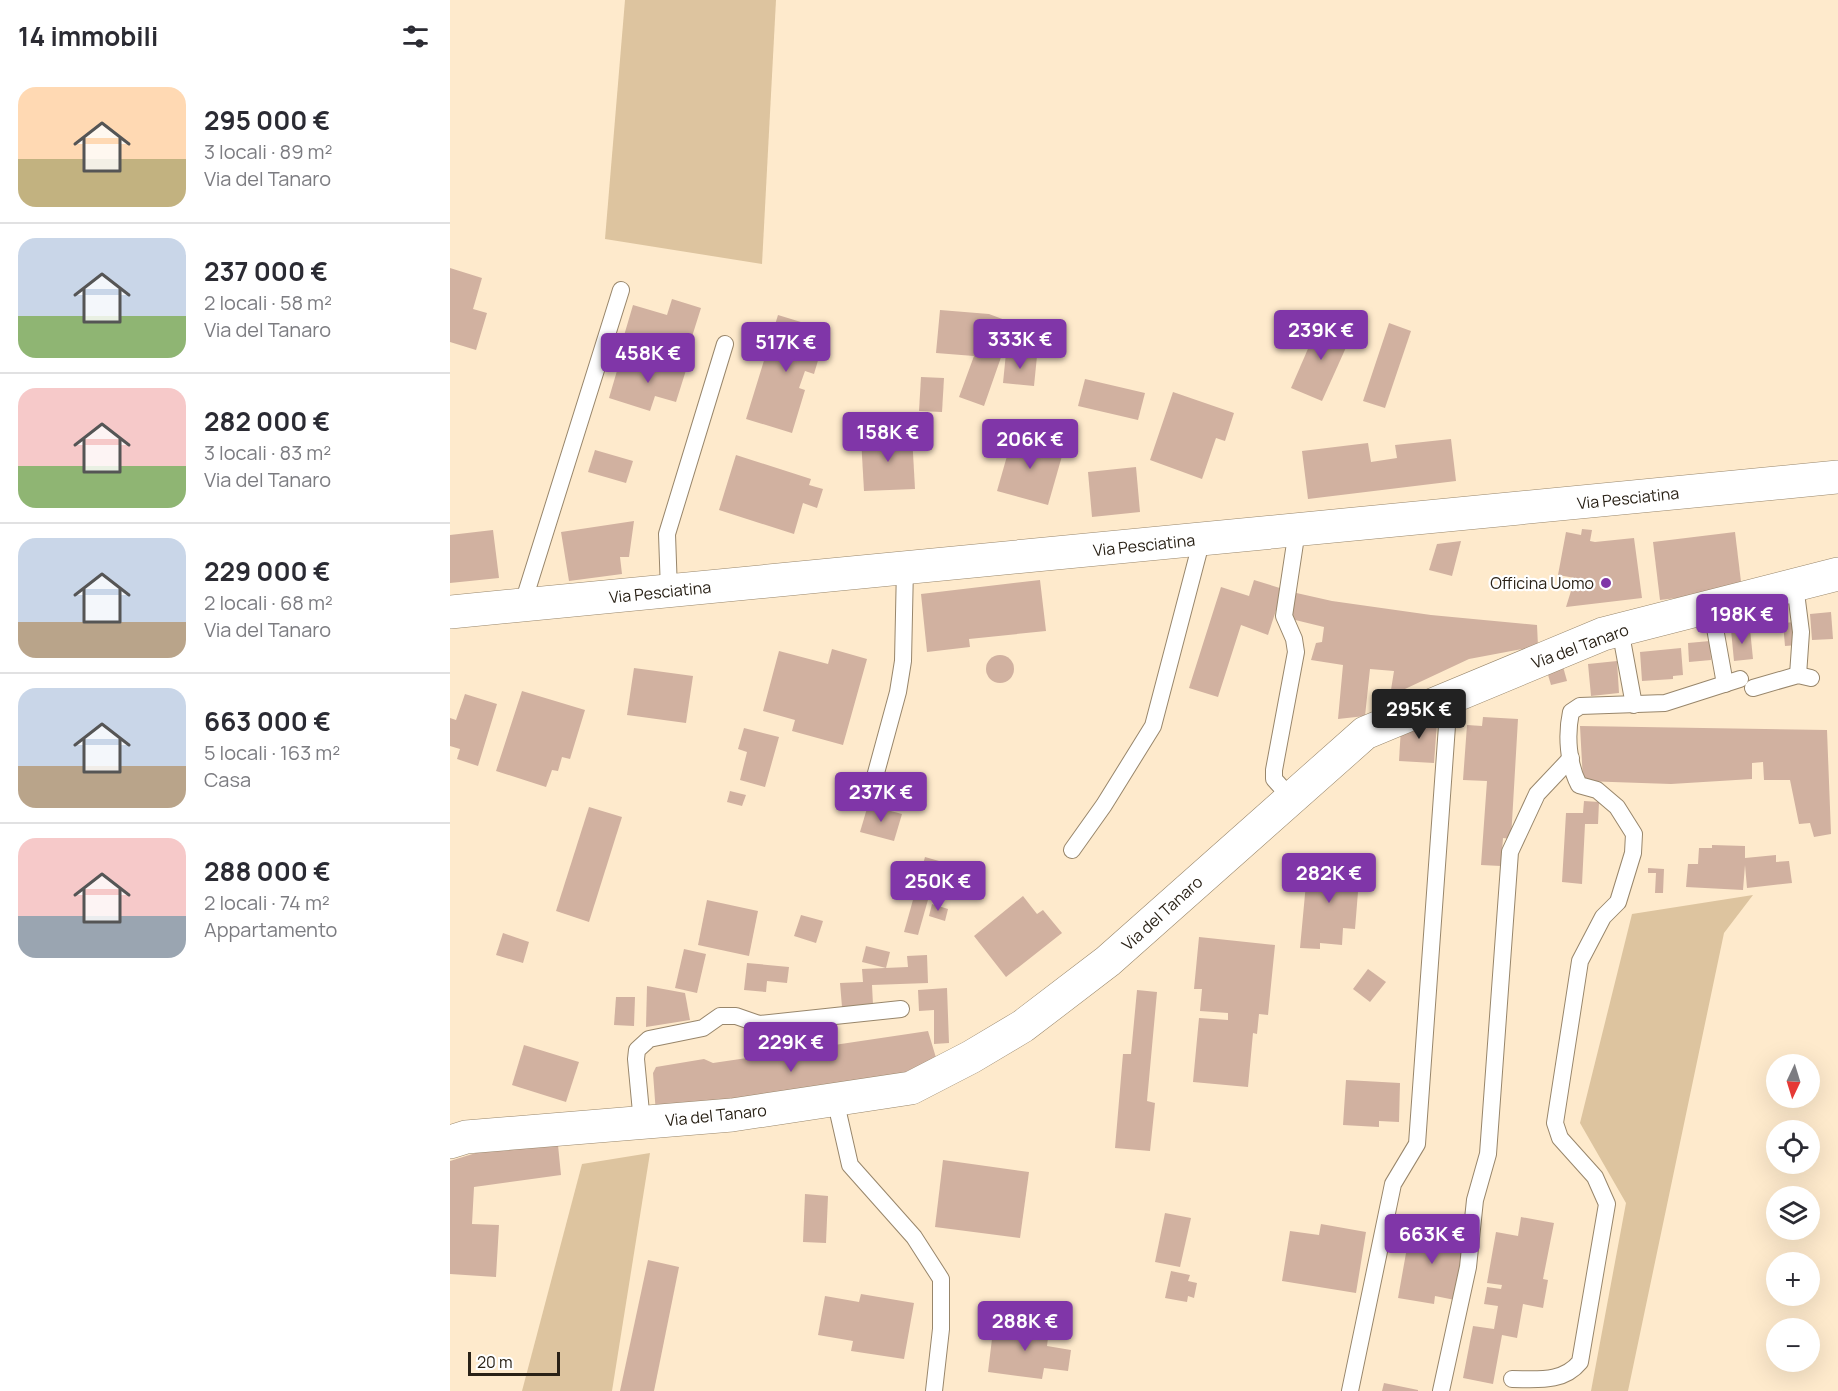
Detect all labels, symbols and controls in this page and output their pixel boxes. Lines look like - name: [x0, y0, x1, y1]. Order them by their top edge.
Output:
- text: 14 immobili: [18, 18, 158, 54]
- icon: filters: [399, 20, 432, 53]
- text: 295 000 €: [204, 102, 330, 138]
- icon: home: [66, 111, 138, 183]
- text: 3 locali · 89 m²: [204, 138, 333, 165]
- text: Via del Tanaro: [204, 165, 331, 192]
- text: 237 000 €: [204, 253, 328, 289]
- icon: home: [66, 262, 138, 334]
- text: 2 locali · 58 m²: [204, 289, 332, 316]
- pin: 239K €: [1272, 310, 1370, 361]
- text: Via del Tanaro: [204, 316, 331, 343]
- text: 239K €: [1288, 316, 1354, 343]
- pin: 333K €: [971, 319, 1069, 370]
- pin: 517K €: [737, 322, 835, 373]
- text: 333K €: [987, 325, 1053, 352]
- text: 517K €: [755, 328, 817, 355]
- pin: 458K €: [599, 333, 697, 384]
- text: 458K €: [615, 339, 681, 366]
- text: 282 000 €: [204, 403, 330, 439]
- icon: home: [66, 412, 138, 484]
- pin: 158K €: [839, 412, 937, 463]
- text: 158K €: [857, 418, 919, 445]
- pin: 206K €: [981, 419, 1079, 470]
- text: 206K €: [996, 425, 1064, 452]
- text: 3 locali · 83 m²: [204, 439, 331, 466]
- text: Via del Tanaro: [204, 466, 331, 493]
- street label: Via Pesciatina: [1576, 482, 1680, 514]
- street label: Via Pesciatina: [1092, 529, 1196, 561]
- text: 229 000 €: [204, 553, 331, 589]
- icon: home: [66, 562, 138, 634]
- place label: Officina Uomo: [1490, 572, 1594, 594]
- street label: Via Pesciatina: [608, 576, 712, 608]
- marker: Officina Uomo: [1599, 576, 1613, 590]
- text: 2 locali · 68 m²: [204, 589, 333, 616]
- pin: 198K €: [1693, 594, 1791, 645]
- text: 198K €: [1710, 600, 1774, 627]
- text: Via del Tanaro: [204, 616, 331, 643]
- street label: Via del Tanaro: [1528, 618, 1632, 674]
- pin: 295K €: [1370, 689, 1468, 740]
- text: 295K €: [1386, 695, 1452, 722]
- text: 663 000 €: [204, 703, 331, 739]
- icon: home: [66, 712, 138, 784]
- text: 5 locali · 163 m²: [204, 739, 340, 766]
- text: Casa: [204, 766, 251, 793]
- pin: 237K €: [832, 772, 930, 823]
- text: 237K €: [849, 778, 913, 805]
- text: 288 000 €: [204, 853, 331, 889]
- pin: 282K €: [1280, 853, 1378, 904]
- text: 282K €: [1296, 859, 1362, 886]
- pin: 250K €: [889, 861, 987, 912]
- icon: home: [66, 862, 138, 934]
- text: 250K €: [905, 867, 971, 894]
- street label: Via del Tanaro: [1117, 871, 1207, 955]
- text: 2 locali · 74 m²: [204, 889, 330, 916]
- text: Appartamento: [204, 916, 337, 943]
- pin: 229K €: [742, 1022, 840, 1073]
- text: 229K €: [758, 1028, 824, 1055]
- north arrow: [1766, 1054, 1820, 1108]
- map controls: [1766, 1054, 1820, 1372]
- street label: Via del Tanaro: [664, 1099, 768, 1131]
- button: locate: [1766, 1120, 1820, 1174]
- button: layers: [1766, 1186, 1820, 1240]
- pin: 663K €: [1383, 1214, 1481, 1265]
- text: 663K €: [1399, 1220, 1465, 1247]
- button: +: [1766, 1252, 1820, 1306]
- pin: 288K €: [976, 1301, 1074, 1352]
- text: 288K €: [992, 1307, 1058, 1334]
- button: −: [1766, 1318, 1820, 1372]
- scale bar: [468, 1349, 560, 1376]
- text: 20 m: [477, 1351, 513, 1373]

